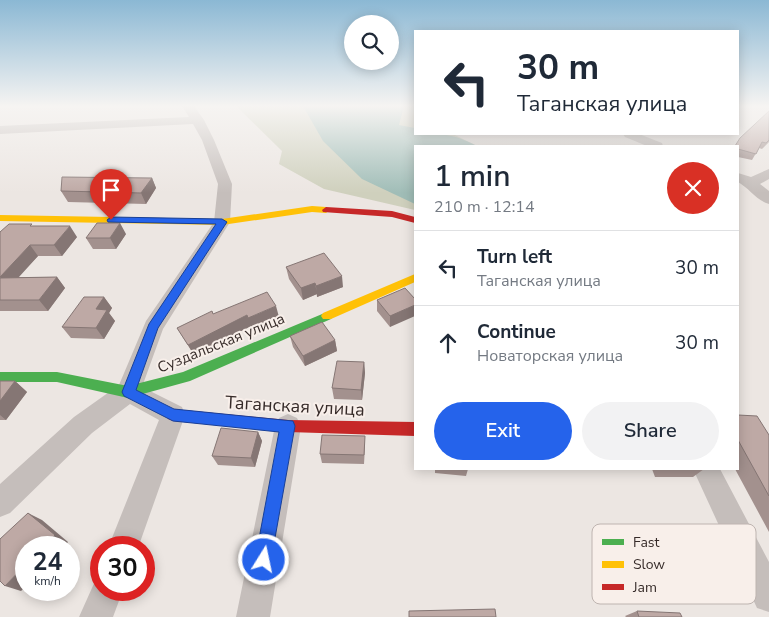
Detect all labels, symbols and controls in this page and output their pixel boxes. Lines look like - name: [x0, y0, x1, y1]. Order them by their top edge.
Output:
- map controls: [344, 15, 399, 70]
- button: search: [344, 15, 399, 70]
- text: 30 m: [517, 44, 599, 91]
- icon: left: [434, 50, 499, 115]
- text: Таганская улица: [517, 89, 687, 119]
- text: 1 min: [434, 156, 510, 197]
- button: close: [667, 162, 719, 214]
- pin: [90, 169, 132, 220]
- icon: arrive: [97, 176, 125, 204]
- text: 210 m · 12:14: [434, 196, 535, 218]
- text: Turn left: [477, 244, 552, 270]
- icon: left: [434, 254, 462, 282]
- text: 30 m: [675, 255, 719, 281]
- text: Таганская улица: [477, 270, 601, 292]
- street label: Суздальская улица: [154, 308, 288, 378]
- text: Continue: [477, 319, 556, 345]
- icon: ahead: [434, 329, 462, 357]
- text: 30 m: [675, 330, 719, 356]
- text: Новаторская улица: [477, 345, 623, 367]
- street label: Таганская улица: [225, 390, 365, 422]
- button: Exit: [434, 402, 572, 460]
- button: Share: [582, 402, 719, 460]
- legend: [592, 524, 756, 604]
- position arrow: [237, 533, 289, 585]
- text: Fast: [633, 533, 659, 552]
- speed limit sign: 30: [90, 536, 155, 601]
- text: 24: [32, 545, 63, 579]
- text: Slow: [633, 555, 665, 574]
- text: km/h: [34, 573, 61, 589]
- text: Jam: [632, 578, 657, 597]

